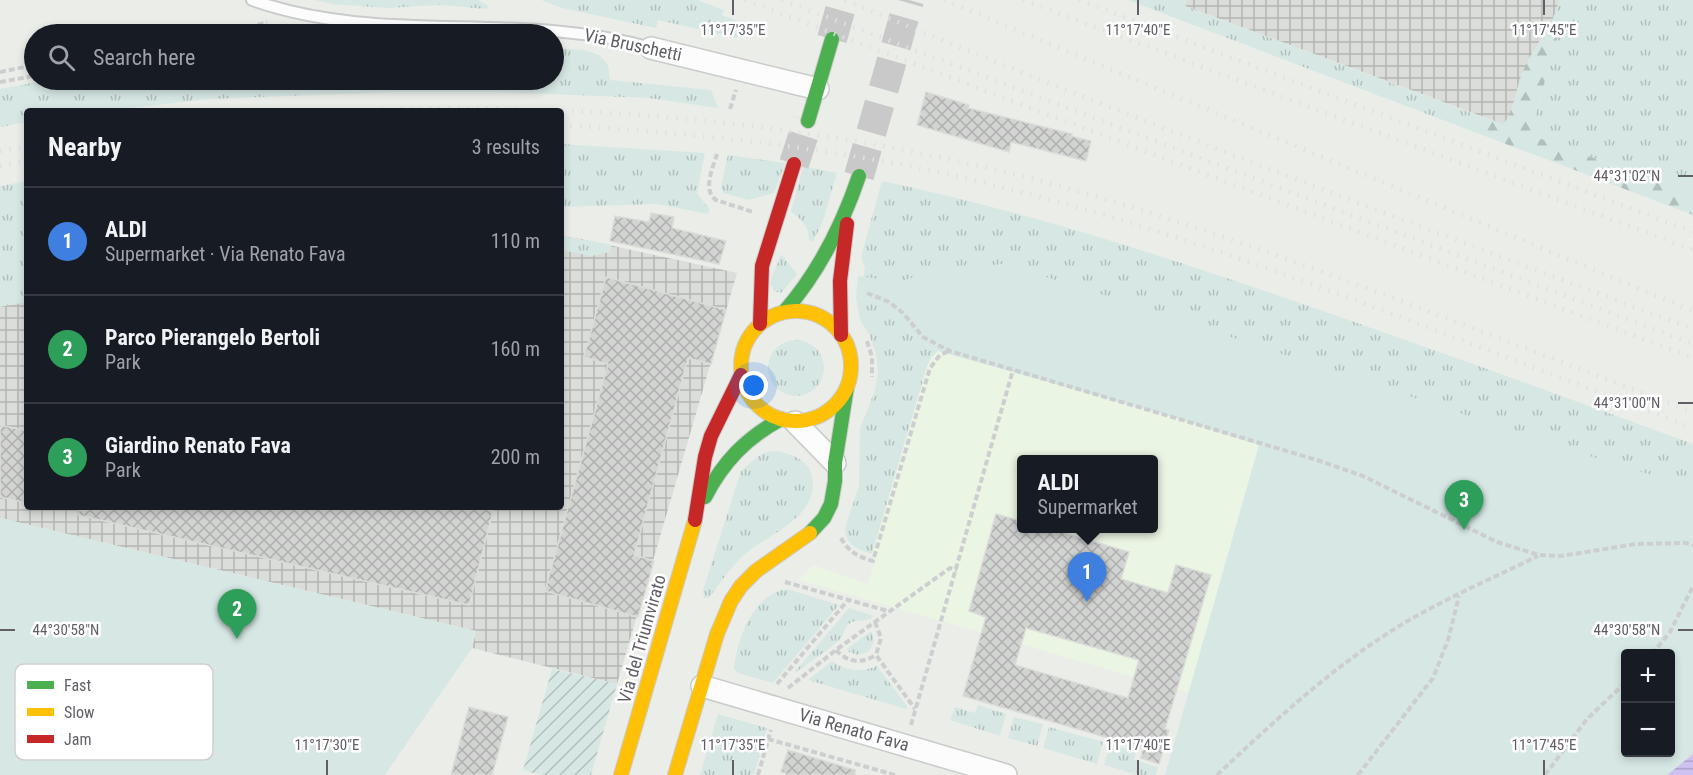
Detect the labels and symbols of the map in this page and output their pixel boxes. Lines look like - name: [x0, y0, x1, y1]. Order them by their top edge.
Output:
- text: 11°17'35"E: [701, 21, 765, 39]
- text: 11°17'40"E: [1106, 21, 1170, 39]
- text: 11°17'45"E: [1512, 21, 1576, 39]
- street label: Via Bruschetti: [582, 24, 684, 65]
- text: 44°31'02"N: [1594, 167, 1660, 185]
- your location: [739, 371, 768, 400]
- text: 44°31'00"N: [1594, 394, 1660, 412]
- pin: 3: [1444, 480, 1484, 530]
- pin: 1: [1068, 552, 1106, 602]
- street label: Via del Triumvirato: [613, 572, 670, 705]
- pin: 2: [218, 590, 256, 639]
- text: 44°30'58"N: [33, 621, 99, 639]
- text: 44°30'58"N: [1594, 621, 1660, 639]
- legend: [15, 664, 213, 760]
- text: Fast: [64, 676, 91, 695]
- text: Slow: [64, 703, 94, 722]
- street label: Via Renato Fava: [797, 704, 912, 755]
- text: Jam: [64, 730, 91, 749]
- text: 11°17'30"E: [295, 736, 359, 754]
- text: 11°17'35"E: [701, 736, 765, 754]
- text: 11°17'40"E: [1106, 736, 1170, 754]
- text: 11°17'45"E: [1512, 736, 1576, 754]

